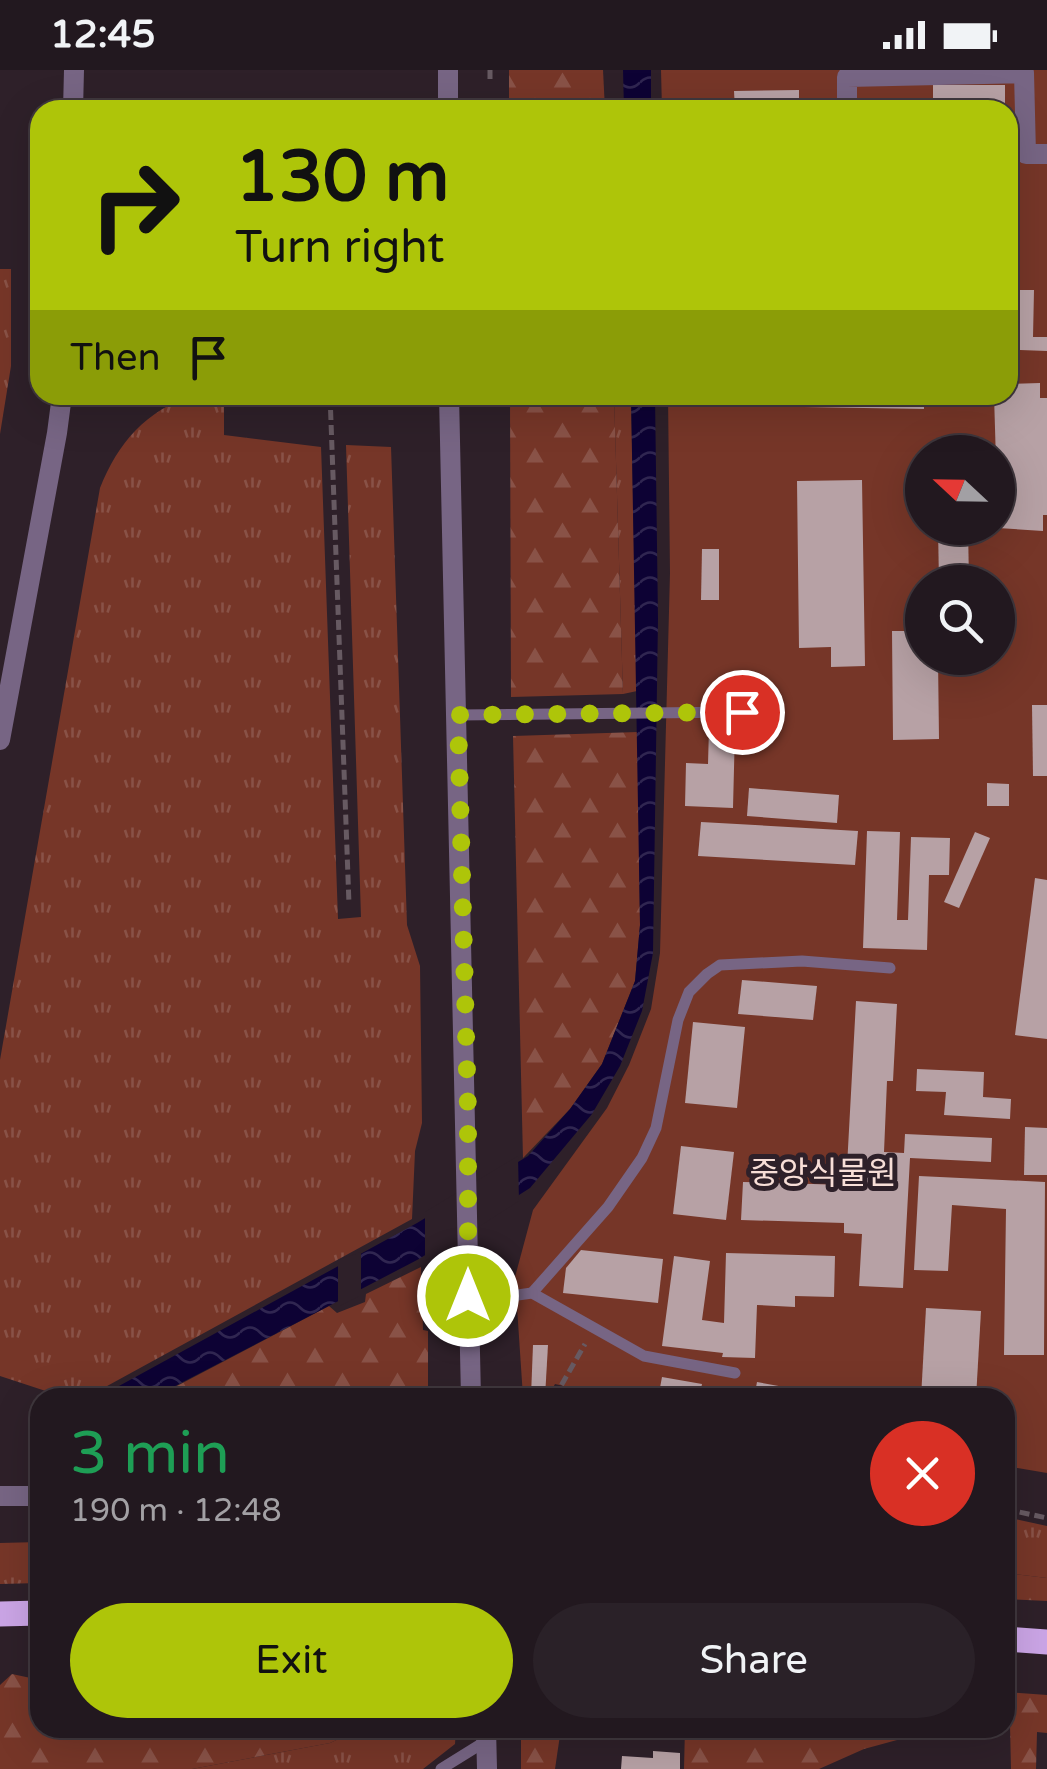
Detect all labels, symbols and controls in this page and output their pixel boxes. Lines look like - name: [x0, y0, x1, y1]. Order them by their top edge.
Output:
- text: 12:45: [50, 12, 155, 58]
- text: 130 m: [235, 136, 449, 220]
- icon: right: [70, 140, 200, 270]
- text: Turn right: [235, 221, 444, 275]
- icon: arrive: [181, 330, 236, 385]
- text: Then: [70, 335, 161, 381]
- north arrow: [905, 435, 1015, 545]
- map controls: [905, 435, 1015, 675]
- button: search: [905, 565, 1015, 675]
- pin: [700, 670, 785, 755]
- icon: arrive: [715, 685, 770, 740]
- park label: 중앙식물원: [749, 1155, 897, 1193]
- position arrow: [416, 1244, 520, 1348]
- text: 3 min: [70, 1418, 230, 1490]
- button: close: [870, 1421, 975, 1526]
- text: 190 m · 12:48: [70, 1492, 282, 1530]
- button: Exit: [70, 1603, 513, 1718]
- button: Share: [533, 1603, 975, 1718]

